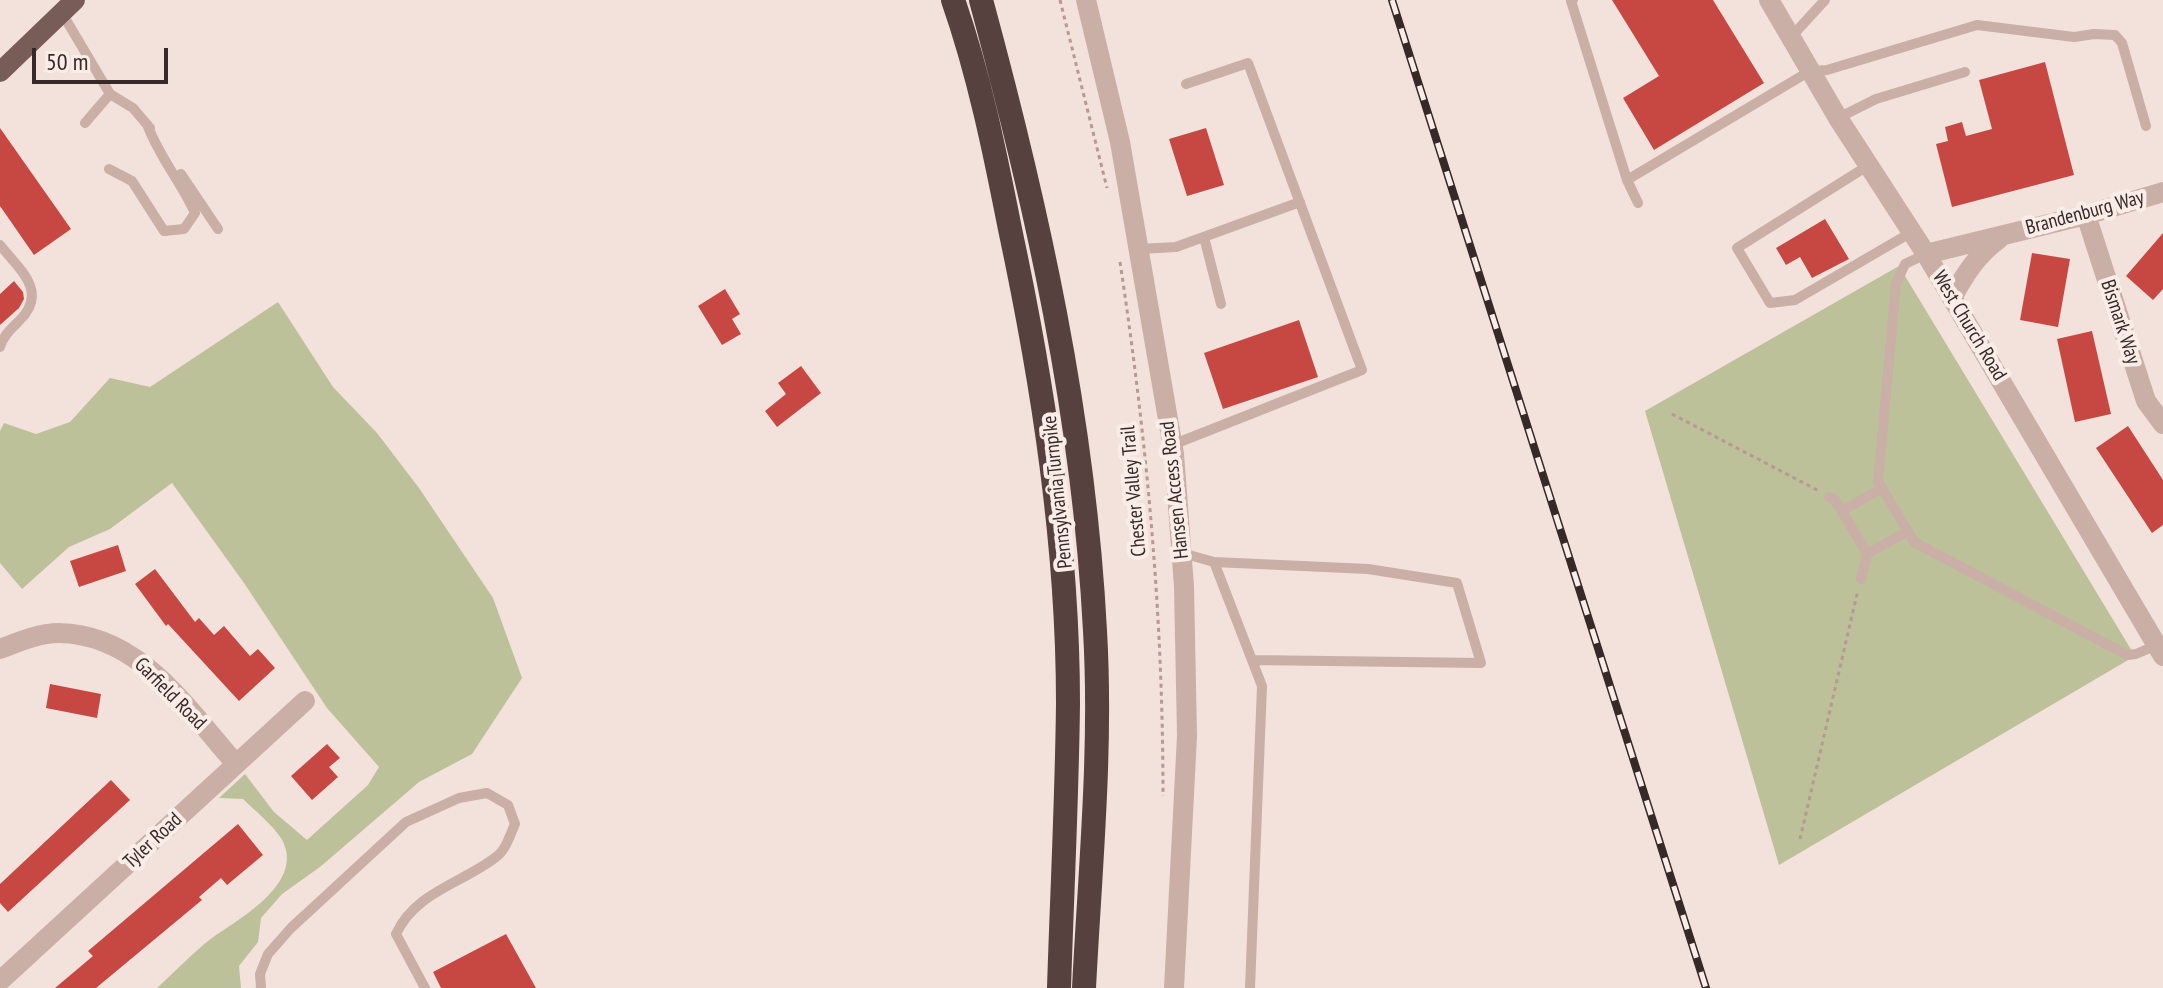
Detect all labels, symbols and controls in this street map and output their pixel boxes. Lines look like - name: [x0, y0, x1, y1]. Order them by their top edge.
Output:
- scale bar: [36, 32, 172, 82]
- text: 50 m: [46, 46, 88, 77]
- street label: Brandenburg Way: [2023, 186, 2147, 240]
- street label: West Church Road: [1927, 267, 2011, 385]
- street label: Bismark Way: [2095, 277, 2145, 367]
- street label: Pennsylvania Turnpike: [1038, 414, 1078, 570]
- street label: Hansen Access Road: [1156, 420, 1194, 560]
- street label: Chester Valley Trail: [1116, 424, 1152, 558]
- street label: Garfield Road: [129, 653, 211, 735]
- street label: Tyler Road: [119, 808, 187, 874]

